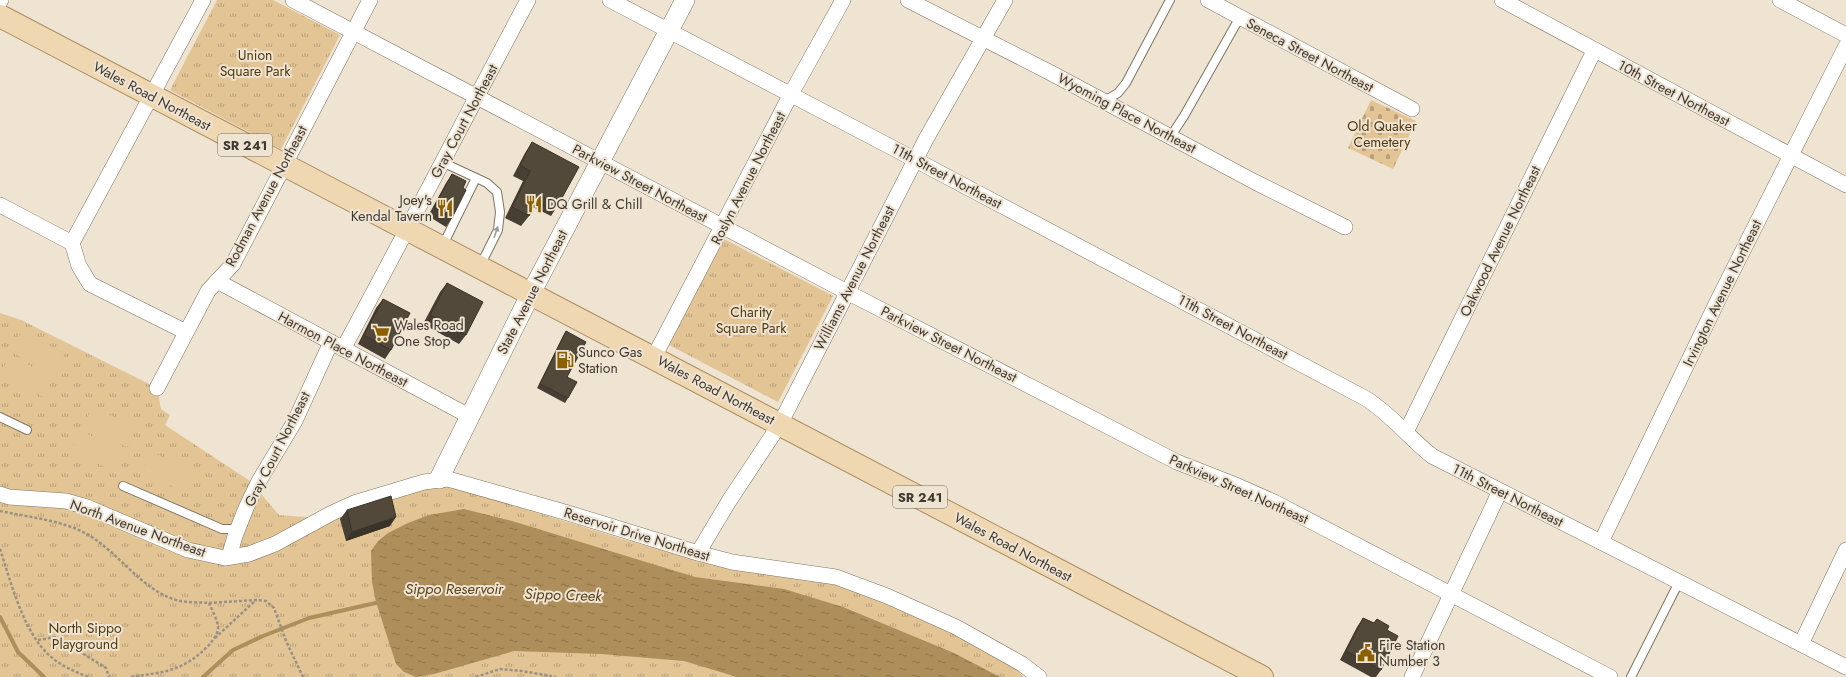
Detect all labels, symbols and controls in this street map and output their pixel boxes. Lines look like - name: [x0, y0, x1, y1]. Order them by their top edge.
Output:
- street label: Seneca Street Northeast: [1243, 13, 1378, 97]
- park label: Union Square Park: [220, 45, 291, 81]
- street label: 10th Street Northeast: [1614, 55, 1734, 131]
- street label: Wales Road Northeast: [90, 56, 215, 136]
- street label: Gray Court Northeast: [425, 60, 503, 182]
- street label: Wyoming Place Northeast: [1054, 68, 1200, 158]
- street label: Roslyn Avenue Northeast: [706, 107, 791, 248]
- park label: Old Quaker Cemetery: [1347, 116, 1417, 152]
- street label: Rodman Avenue Northeast: [220, 121, 312, 270]
- road number: SR 241: [218, 134, 272, 156]
- street label: Parkview Street Northeast: [569, 139, 712, 227]
- street label: 11th Street Northeast: [888, 139, 1006, 214]
- street label: Oakwood Avenue Northeast: [1455, 162, 1546, 320]
- place label: Joey's Kendal Tavern: [351, 190, 432, 226]
- restaurant icon: DQ Grill & Chill: [524, 194, 544, 214]
- place label: DQ Grill & Chill: [547, 194, 642, 214]
- restaurant icon: Joey's Kendal Tavern: [435, 198, 455, 218]
- street label: Williams Avenue Northeast: [809, 202, 899, 354]
- street label: Irvington Avenue Northeast: [1678, 216, 1767, 370]
- street label: State Avenue Northeast: [492, 226, 572, 358]
- one-way arrow: [494, 226, 500, 238]
- street label: 11th Street Northeast: [1174, 290, 1292, 365]
- street label: Parkview Street Northeast: [878, 301, 1021, 387]
- park label: Charity Square Park: [716, 302, 787, 338]
- street label: Harmon Place Northeast: [275, 306, 412, 392]
- place label: Wales Road One Stop: [394, 315, 464, 351]
- supermarket icon: Wales Road One Stop: [371, 323, 391, 343]
- place label: Sunco Gas Station: [578, 342, 642, 378]
- fuel station icon: Sunco Gas Station: [555, 350, 575, 370]
- street label: Wales Road Northeast: [654, 350, 779, 430]
- street label: Gray Court Northeast: [239, 388, 315, 510]
- street label: Parkview Street Northeast: [1166, 449, 1312, 529]
- street label: 11th Street Northeast: [1449, 458, 1567, 532]
- road number: SR 241: [893, 486, 947, 508]
- street label: North Avenue Northeast: [67, 494, 209, 562]
- street label: Reservoir Drive Northeast: [562, 502, 713, 566]
- street label: Wales Road Northeast: [951, 507, 1076, 587]
- water label: Sippo Reservoir: [405, 578, 504, 600]
- water label: Sippo Creek: [524, 583, 602, 607]
- park label: North Sippo Playground: [48, 618, 122, 654]
- place label: Fire Station Number 3: [1379, 635, 1445, 671]
- public building icon: Fire Station Number 3: [1356, 643, 1376, 663]

